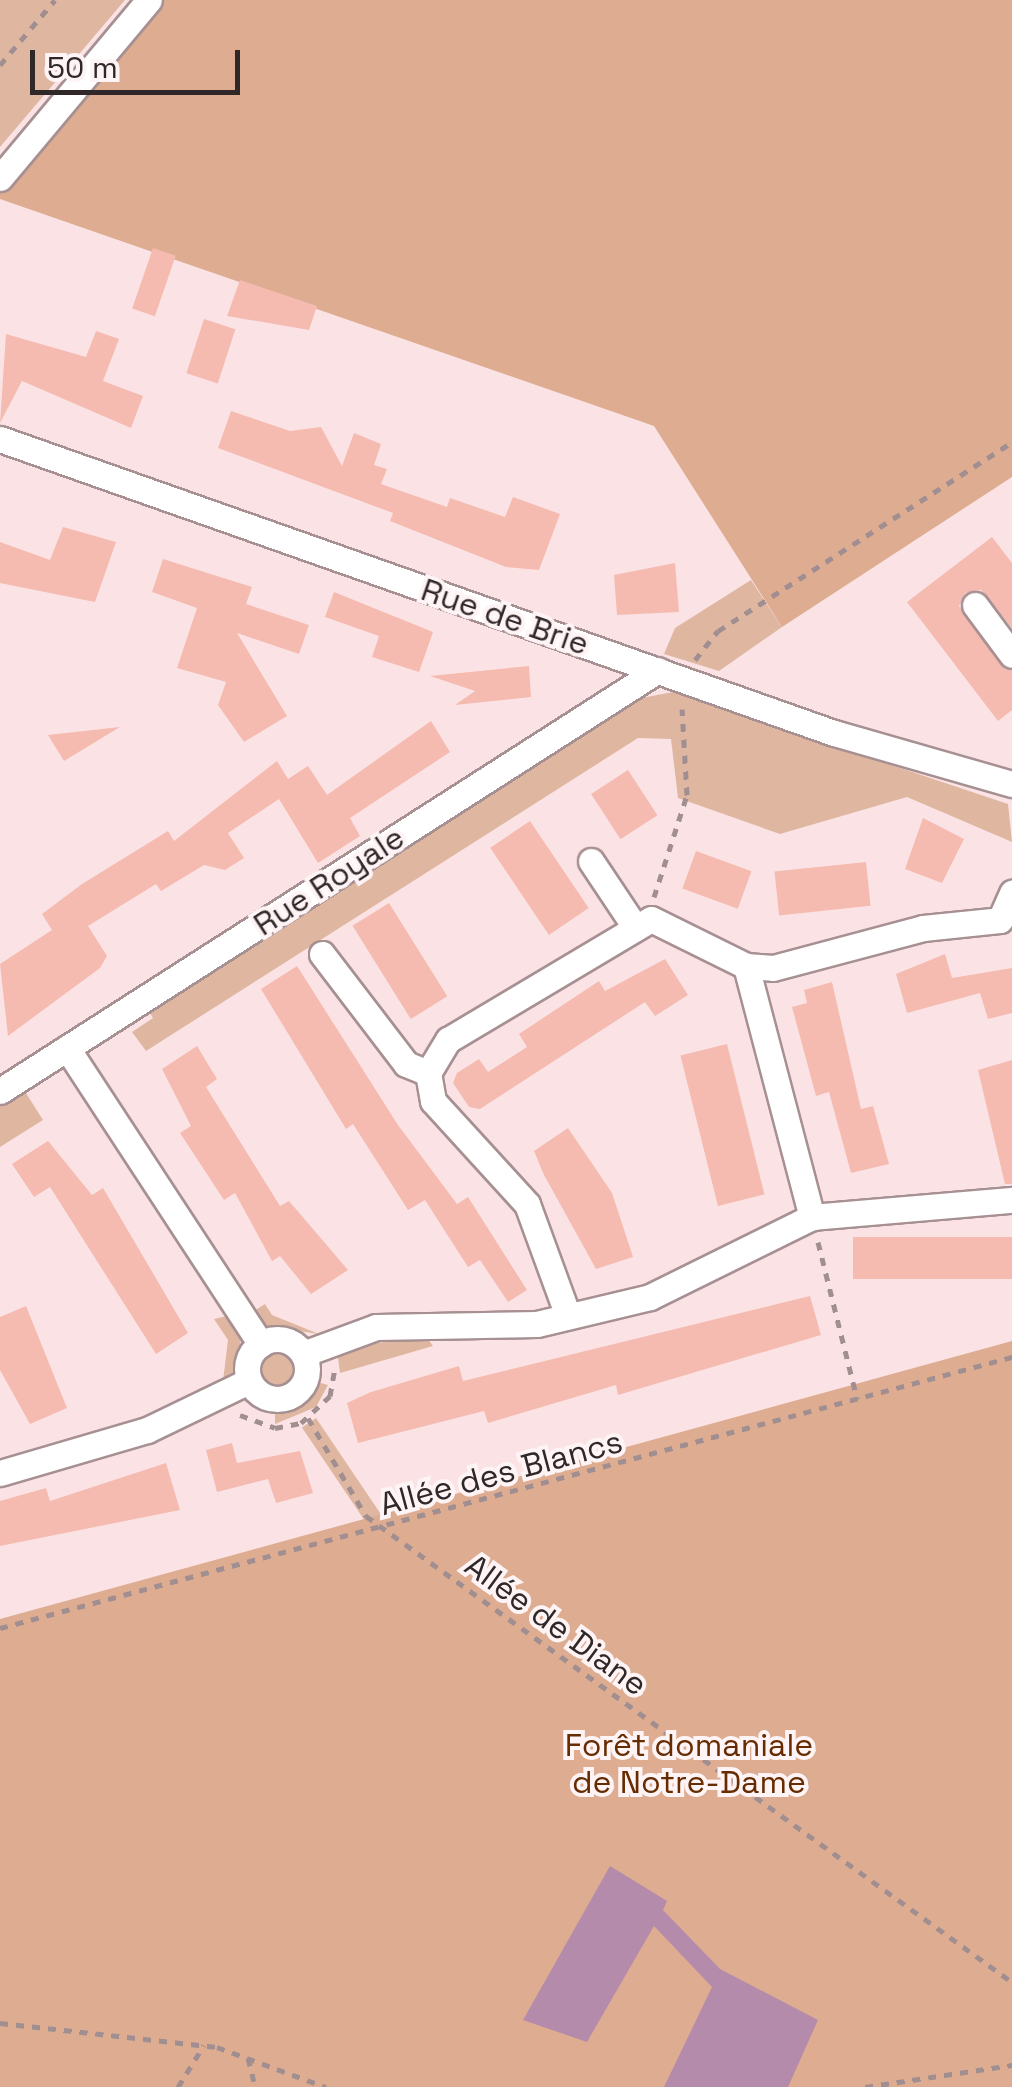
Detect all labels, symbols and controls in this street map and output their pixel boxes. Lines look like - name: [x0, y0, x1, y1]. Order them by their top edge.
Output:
- scale bar: [35, 30, 245, 92]
- text: 50 m: [47, 48, 118, 87]
- street label: Rue de Brie: [416, 570, 594, 664]
- street label: Rue Royale: [247, 818, 411, 944]
- street label: Allée des Blancs: [375, 1422, 627, 1524]
- street label: Allée de Diane: [457, 1546, 655, 1704]
- park label: Forêt domaniale de Notre-Dame: [565, 1727, 813, 1802]

